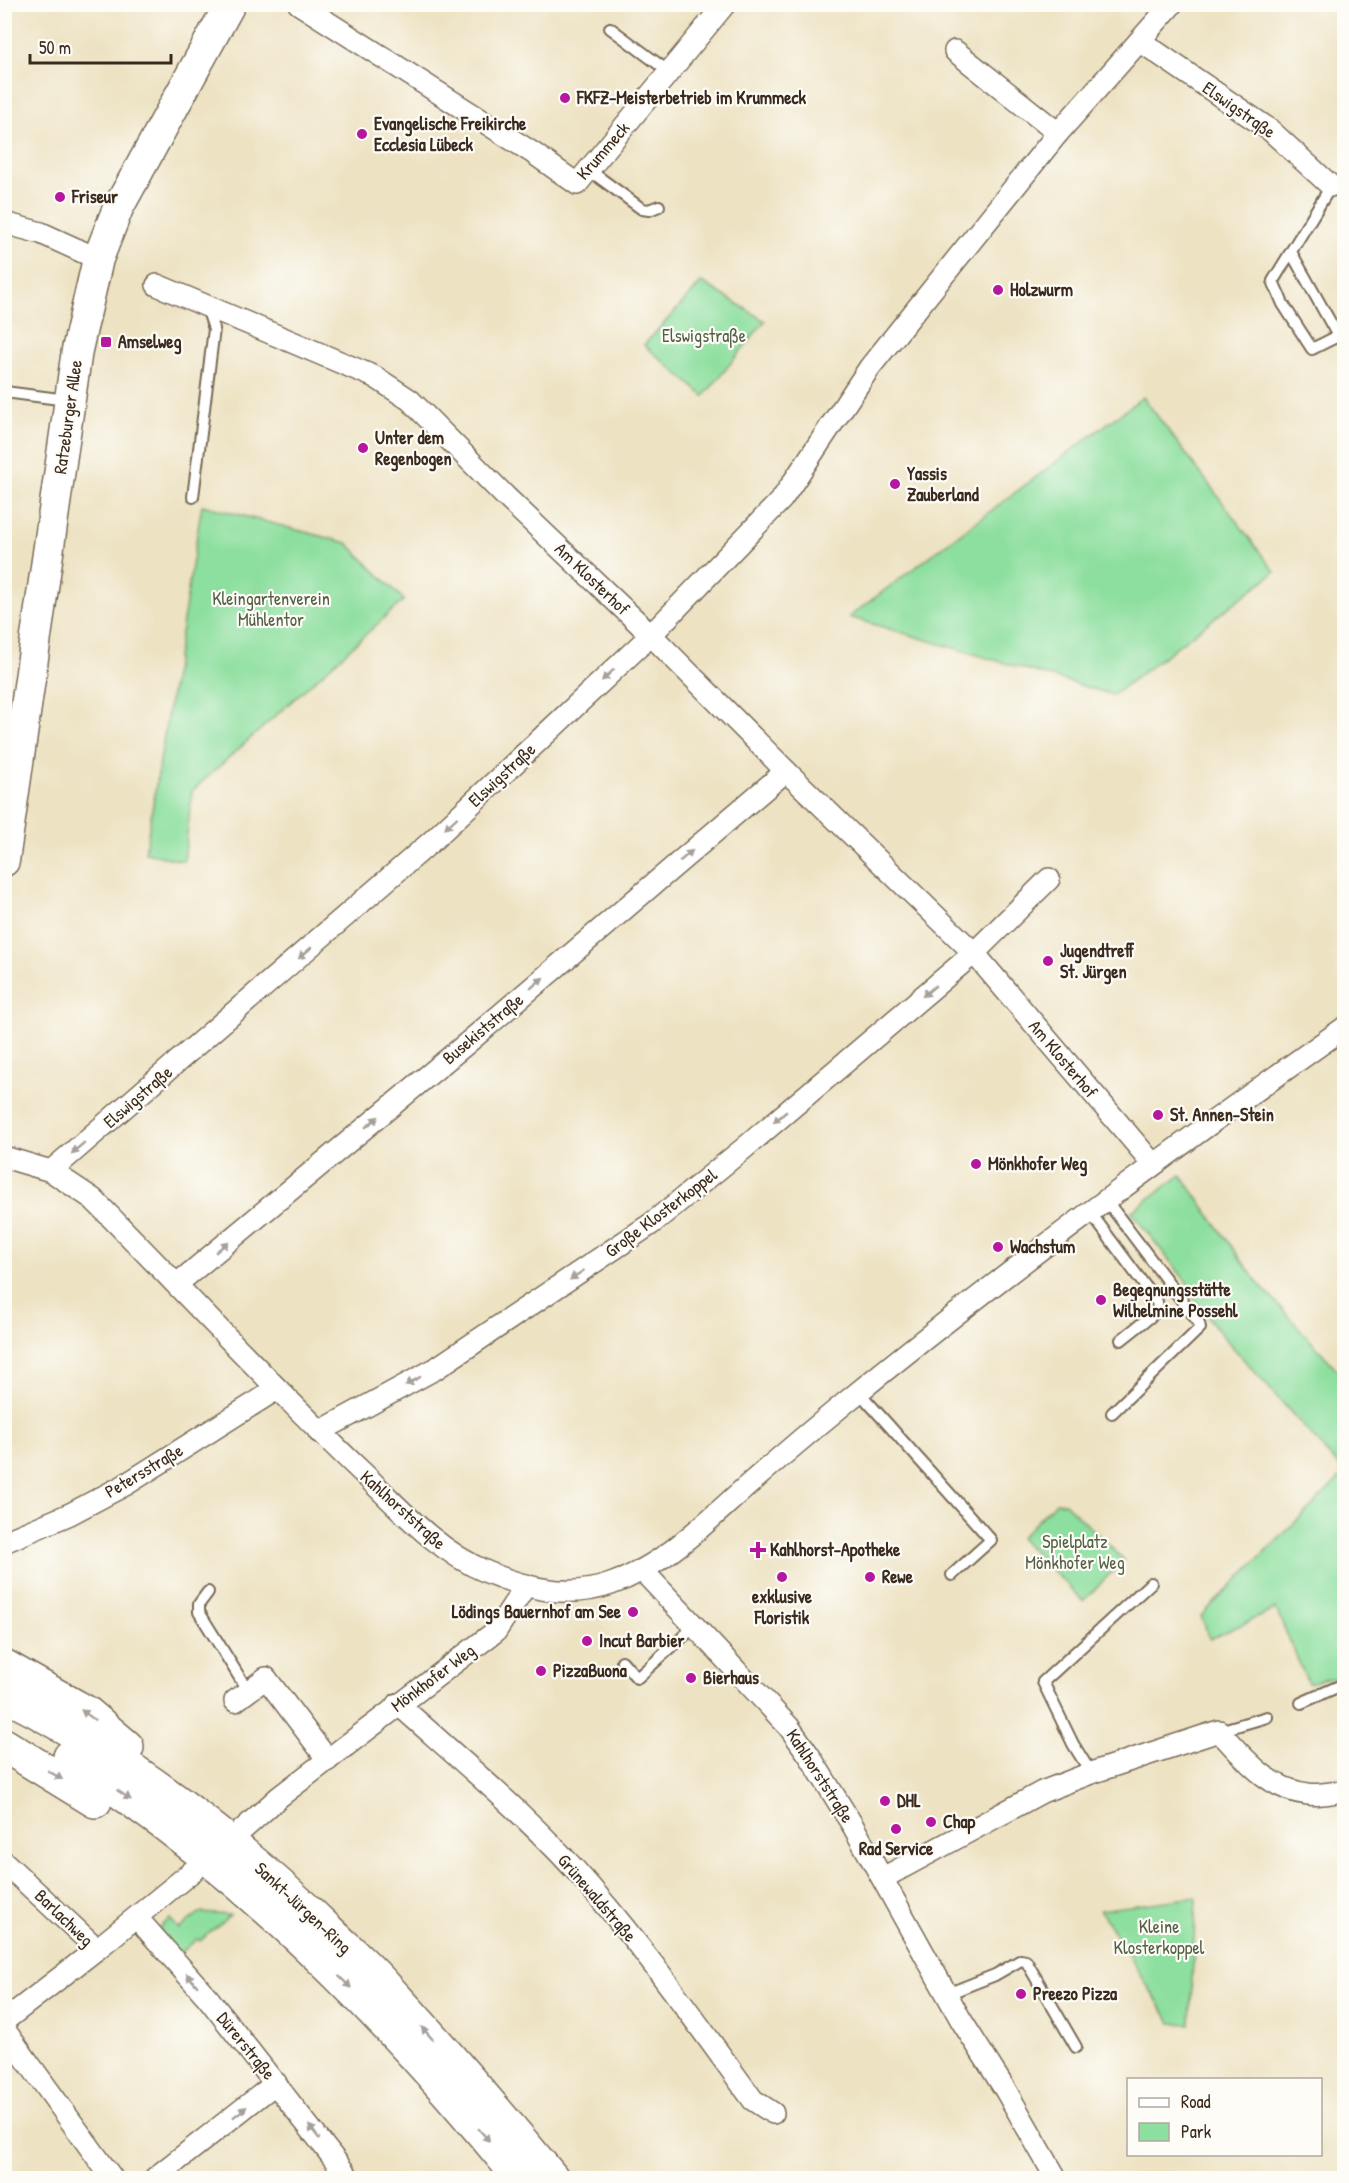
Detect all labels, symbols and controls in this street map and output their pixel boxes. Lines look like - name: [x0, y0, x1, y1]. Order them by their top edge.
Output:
- scale bar: [30, 27, 171, 65]
- text: 50 m: [39, 35, 71, 60]
- street label: Elswigstraße: [1198, 75, 1281, 144]
- place label: FKFZ-Meisterbetrieb im Krummeck: [576, 85, 806, 110]
- marker: FKFZ-Meisterbetrieb im Krummeck: [558, 91, 572, 105]
- place label: Evangelische Freikirche Ecclesia Lübeck: [374, 111, 527, 157]
- street label: Krummeck: [570, 116, 635, 185]
- marker: Evangelische Freikirche Ecclesia Lübeck: [355, 127, 369, 141]
- place label: Friseur: [71, 184, 118, 209]
- marker: Friseur: [53, 190, 67, 204]
- place label: Holzwurm: [1010, 277, 1073, 302]
- marker: Holzwurm: [991, 283, 1005, 297]
- park label: Elswigstraße: [662, 323, 746, 348]
- place label: Amselweg: [118, 329, 181, 355]
- marker: Amselweg: [99, 335, 113, 349]
- street label: Ratzeburger Allee: [47, 358, 88, 476]
- place label: Unter dem Regenbogen: [375, 425, 452, 472]
- marker: Unter dem Regenbogen: [356, 441, 370, 455]
- place label: Yassis Zauberland: [907, 461, 979, 507]
- marker: Yassis Zauberland: [888, 477, 902, 491]
- street label: Am Klosterhof: [549, 537, 636, 621]
- park label: Kleingartenverein Mühlentor: [212, 586, 330, 632]
- one-way arrow: [601, 668, 616, 682]
- street label: Elswigstraße: [462, 737, 541, 812]
- one-way arrow: [444, 816, 458, 830]
- one-way arrow: [678, 850, 694, 863]
- place label: Jugendtreff St. Jürgen: [1060, 938, 1134, 985]
- one-way arrow: [298, 946, 313, 959]
- marker: Jugendtreff St. Jürgen: [1041, 954, 1055, 968]
- one-way arrow: [529, 977, 544, 990]
- one-way arrow: [922, 984, 937, 997]
- street label: Busekiststraße: [437, 987, 529, 1070]
- street label: Am Klosterhof: [1023, 1014, 1104, 1104]
- street label: Elswigstraße: [98, 1060, 178, 1134]
- place label: St. Annen-Stein: [1170, 1102, 1274, 1127]
- marker: St. Annen-Stein: [1151, 1108, 1165, 1122]
- one-way arrow: [772, 1111, 788, 1124]
- one-way arrow: [364, 1116, 379, 1129]
- one-way arrow: [71, 1141, 86, 1154]
- place label: Mönkhofer Weg: [988, 1151, 1087, 1177]
- marker: Mönkhofer Weg: [969, 1157, 983, 1171]
- street label: Große Klosterkoppel: [600, 1162, 722, 1263]
- place label: Wachstum: [1010, 1234, 1075, 1259]
- one-way arrow: [214, 1240, 230, 1253]
- marker: Wachstum: [991, 1240, 1005, 1254]
- one-way arrow: [569, 1269, 585, 1281]
- place label: Begegnungsstätte Wilhelmine Possehl: [1113, 1277, 1239, 1323]
- marker: Begegnungsstätte Wilhelmine Possehl: [1094, 1293, 1108, 1307]
- one-way arrow: [405, 1376, 422, 1386]
- street label: Petersstraße: [100, 1437, 187, 1504]
- street label: Kahlhorststraße: [355, 1464, 452, 1555]
- park label: Spielplatz Mönkhofer Weg: [1025, 1529, 1125, 1575]
- place label: Kahlhorst-Apotheke: [770, 1537, 901, 1563]
- marker: Kahlhorst-Apotheke: [751, 1543, 765, 1557]
- place label: Rewe: [882, 1564, 914, 1589]
- marker: exklusive Floristik: [775, 1570, 789, 1584]
- marker: Rewe: [863, 1570, 877, 1584]
- place label: exklusive Floristik: [752, 1584, 813, 1630]
- place label: Lödings Bauernhof am See: [452, 1599, 622, 1625]
- marker: Lödings Bauernhof am See: [626, 1605, 640, 1619]
- place label: Incut Barbier: [599, 1628, 685, 1653]
- marker: Incut Barbier: [580, 1634, 594, 1648]
- street label: Mönkhofer Weg: [386, 1638, 480, 1717]
- place label: PizzaBuona: [553, 1658, 628, 1683]
- marker: PizzaBuona: [534, 1664, 548, 1678]
- place label: Bierhaus: [703, 1665, 759, 1690]
- marker: Bierhaus: [684, 1671, 698, 1685]
- one-way arrow: [81, 1709, 97, 1721]
- street label: Kahlhorststraße: [781, 1724, 860, 1828]
- one-way arrow: [47, 1769, 63, 1780]
- place label: DHL: [897, 1788, 921, 1813]
- one-way arrow: [116, 1789, 132, 1800]
- marker: DHL: [878, 1794, 892, 1808]
- place label: Chap: [943, 1809, 975, 1835]
- marker: Chap: [924, 1815, 938, 1829]
- marker: Rad Service: [889, 1822, 903, 1836]
- place label: Rad Service: [859, 1836, 934, 1861]
- street label: Grünewaldstraße: [552, 1848, 643, 1947]
- street label: Sankt-Jürgen-Ring: [249, 1856, 357, 1959]
- street label: Barlachweg: [29, 1883, 99, 1952]
- park label: Kleine Klosterkoppel: [1114, 1914, 1205, 1960]
- one-way arrow: [186, 1973, 199, 1988]
- one-way arrow: [338, 1975, 352, 1989]
- place label: Preezo Pizza: [1033, 1981, 1118, 2006]
- marker: Preezo Pizza: [1014, 1987, 1028, 2001]
- street label: Dürerstraße: [211, 2007, 281, 2085]
- one-way arrow: [420, 2025, 434, 2040]
- legend: [1127, 2078, 1322, 2156]
- text: Road: [1181, 2089, 1211, 2114]
- one-way arrow: [232, 2105, 248, 2118]
- text: Park: [1181, 2119, 1212, 2144]
- one-way arrow: [307, 2124, 320, 2140]
- one-way arrow: [477, 2128, 491, 2143]

